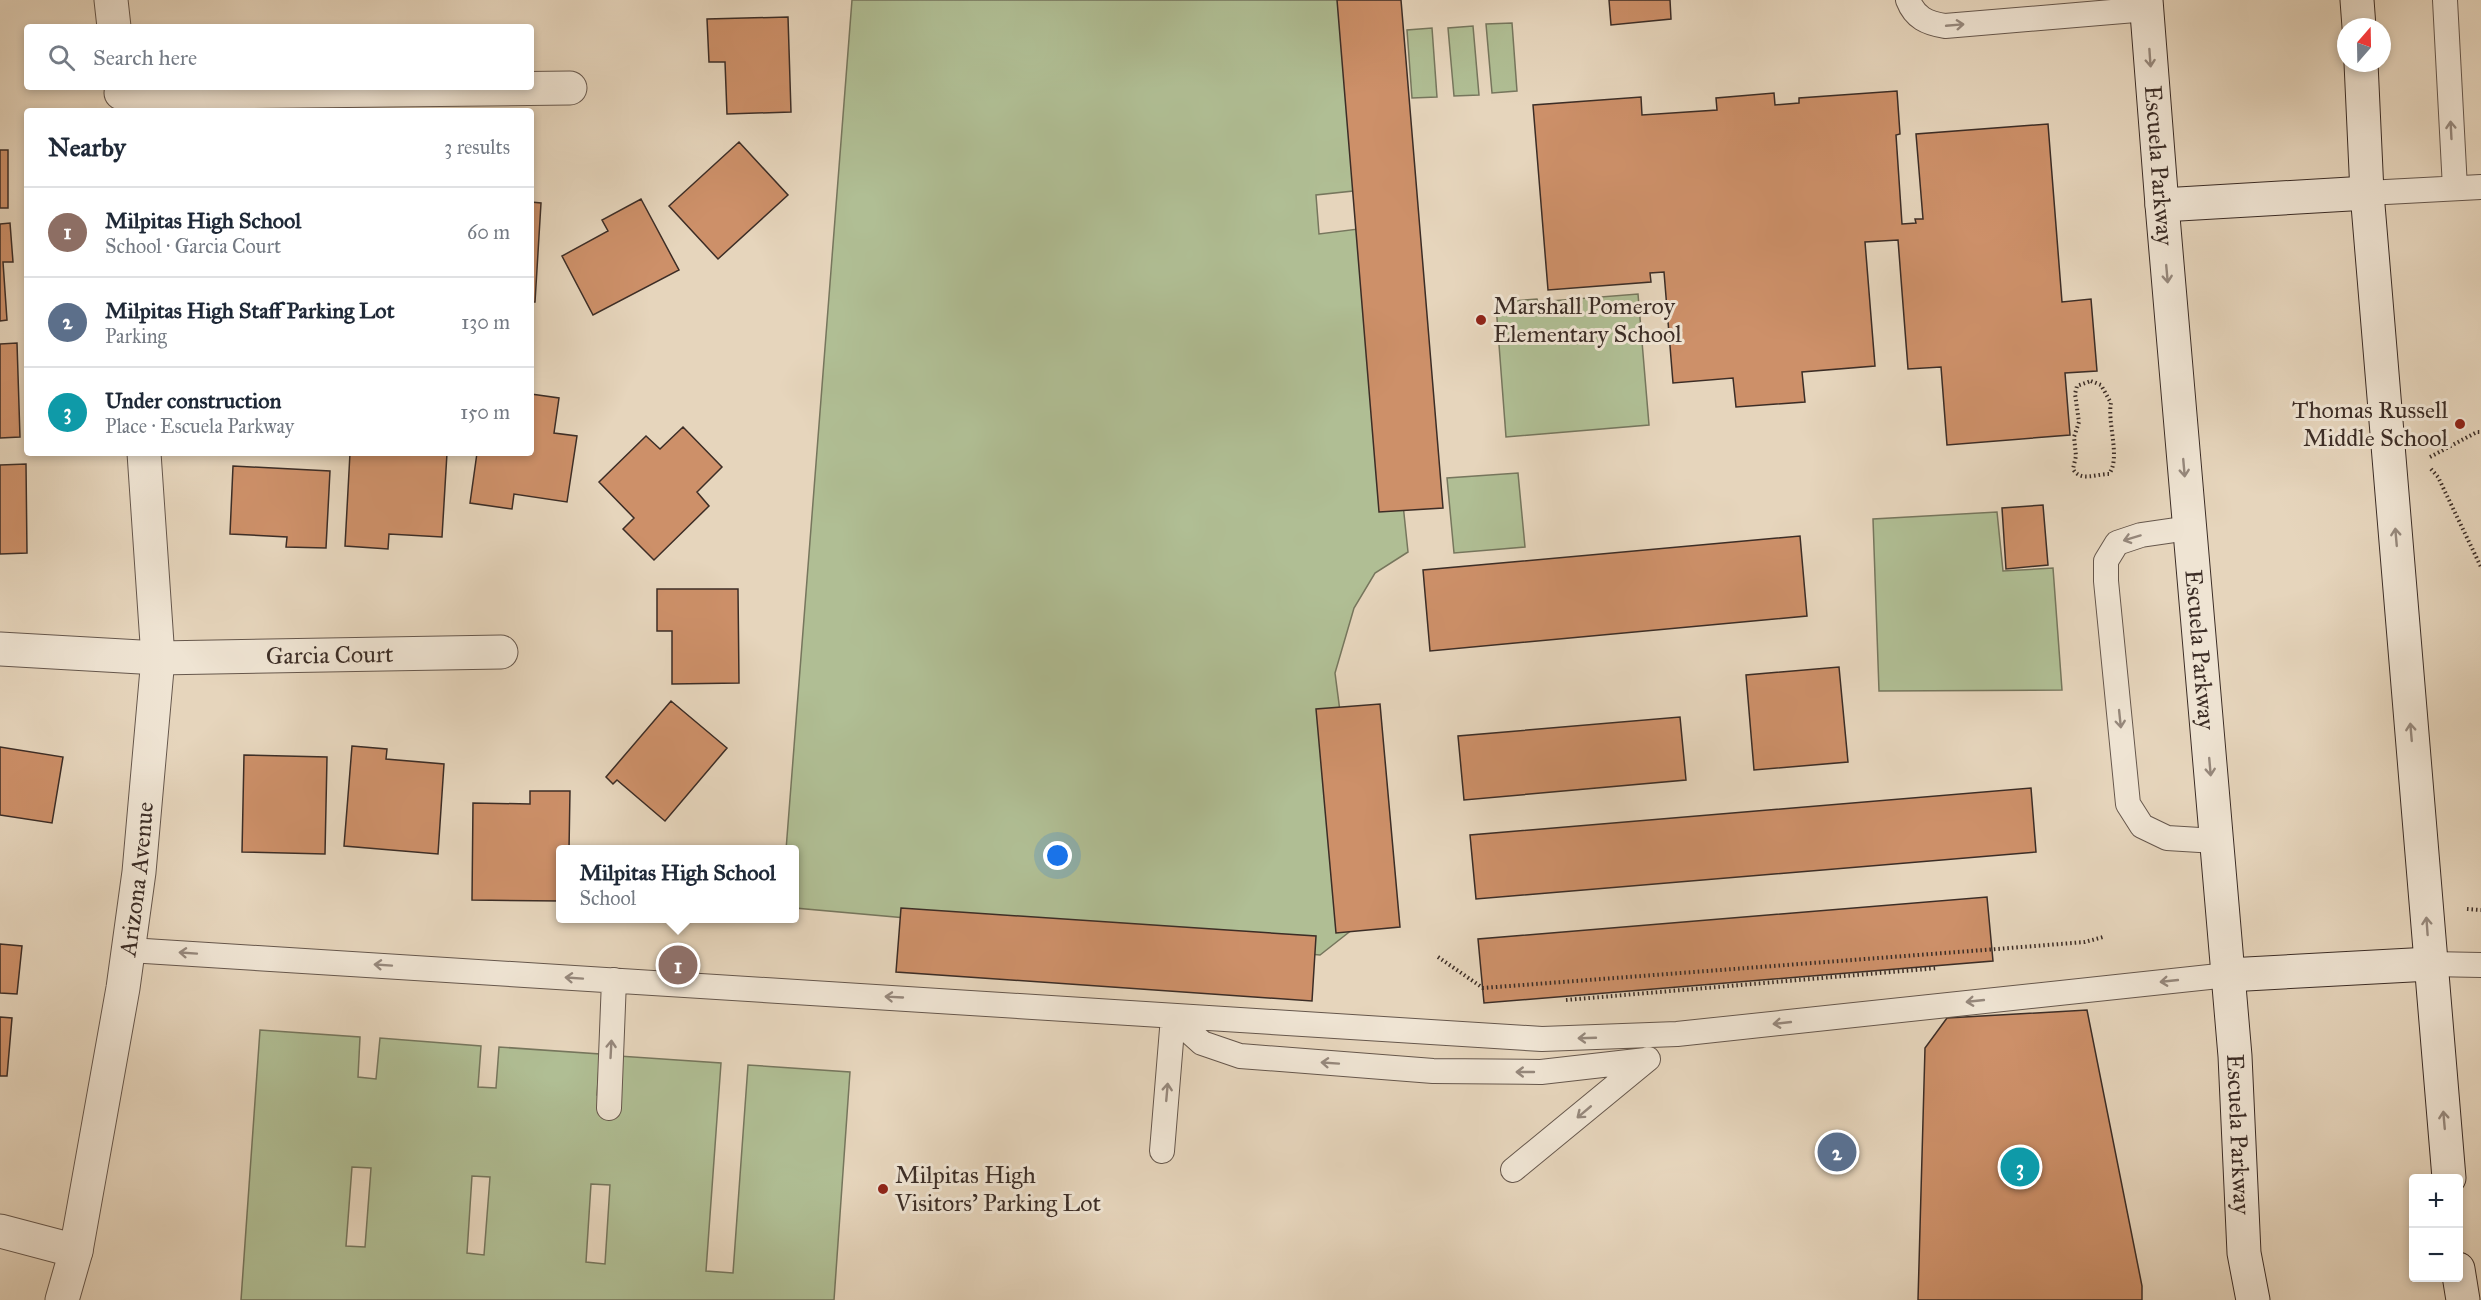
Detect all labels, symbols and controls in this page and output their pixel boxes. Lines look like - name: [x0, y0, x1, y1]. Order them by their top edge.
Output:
- north arrow: [2337, 18, 2391, 72]
- one-way arrow: [1944, 19, 1964, 30]
- search box: [24, 24, 534, 90]
- icon: search: [45, 41, 78, 74]
- text: Search here: [93, 44, 197, 71]
- one-way arrow: [2145, 48, 2156, 68]
- street label: Escuela Parkway: [2138, 84, 2180, 248]
- one-way arrow: [2446, 120, 2457, 140]
- text: Nearby: [48, 131, 126, 163]
- text: 3 results: [444, 135, 510, 159]
- text: Milpitas High School: [105, 207, 301, 234]
- text: 1: [64, 220, 71, 244]
- text: 60 m: [467, 220, 510, 244]
- text: School · Garcia Court: [105, 234, 281, 258]
- one-way arrow: [2162, 263, 2173, 283]
- place label: Marshall Pomeroy Elementary School: [1493, 291, 1682, 349]
- text: Milpitas High Staff Parking Lot: [105, 297, 394, 324]
- text: 2: [63, 310, 72, 334]
- text: 130 m: [461, 310, 510, 334]
- marker: Marshall Pomeroy Elementary School: [1474, 313, 1488, 327]
- text: Parking: [105, 324, 167, 348]
- text: Under construction: [105, 387, 281, 414]
- place label: Thomas Russell Middle School: [2292, 395, 2449, 453]
- text: 3: [64, 400, 72, 424]
- text: 150 m: [460, 400, 510, 424]
- text: Place · Escuela Parkway: [105, 414, 294, 438]
- marker: Thomas Russell Middle School: [2453, 417, 2467, 431]
- one-way arrow: [2179, 457, 2190, 477]
- one-way arrow: [2390, 528, 2401, 548]
- one-way arrow: [2123, 533, 2142, 544]
- street label: Escuela Parkway: [2178, 568, 2222, 732]
- street label: Garcia Court: [266, 639, 394, 671]
- one-way arrow: [2115, 708, 2126, 728]
- one-way arrow: [2406, 722, 2417, 742]
- one-way arrow: [2205, 756, 2216, 776]
- street label: Arizona Avenue: [112, 800, 160, 959]
- your location: [1043, 841, 1072, 870]
- popup: [556, 845, 799, 923]
- text: Milpitas High School: [579, 859, 776, 886]
- text: School: [579, 886, 636, 910]
- one-way arrow: [2421, 917, 2432, 936]
- pin: 1: [658, 942, 698, 988]
- one-way arrow: [179, 948, 199, 959]
- one-way arrow: [374, 960, 394, 971]
- one-way arrow: [564, 972, 584, 983]
- one-way arrow: [2160, 976, 2180, 987]
- one-way arrow: [885, 991, 905, 1002]
- one-way arrow: [1966, 996, 1986, 1007]
- one-way arrow: [1772, 1018, 1792, 1029]
- one-way arrow: [1578, 1032, 1598, 1043]
- one-way arrow: [606, 1040, 617, 1060]
- street label: Escuela Parkway: [2220, 1053, 2257, 1216]
- one-way arrow: [1321, 1057, 1341, 1068]
- one-way arrow: [1515, 1066, 1535, 1078]
- one-way arrow: [1162, 1083, 1173, 1103]
- one-way arrow: [1577, 1105, 1592, 1119]
- one-way arrow: [2438, 1111, 2449, 1131]
- pin: 2: [1818, 1130, 1856, 1174]
- pin: 3: [2000, 1144, 2040, 1190]
- place label: Milpitas High Visitors' Parking Lot: [894, 1160, 1101, 1218]
- map controls: [2409, 1174, 2463, 1282]
- button: +: [2409, 1174, 2463, 1228]
- marker: Milpitas High Visitors' Parking Lot: [876, 1182, 890, 1196]
- button: −: [2409, 1228, 2463, 1282]

